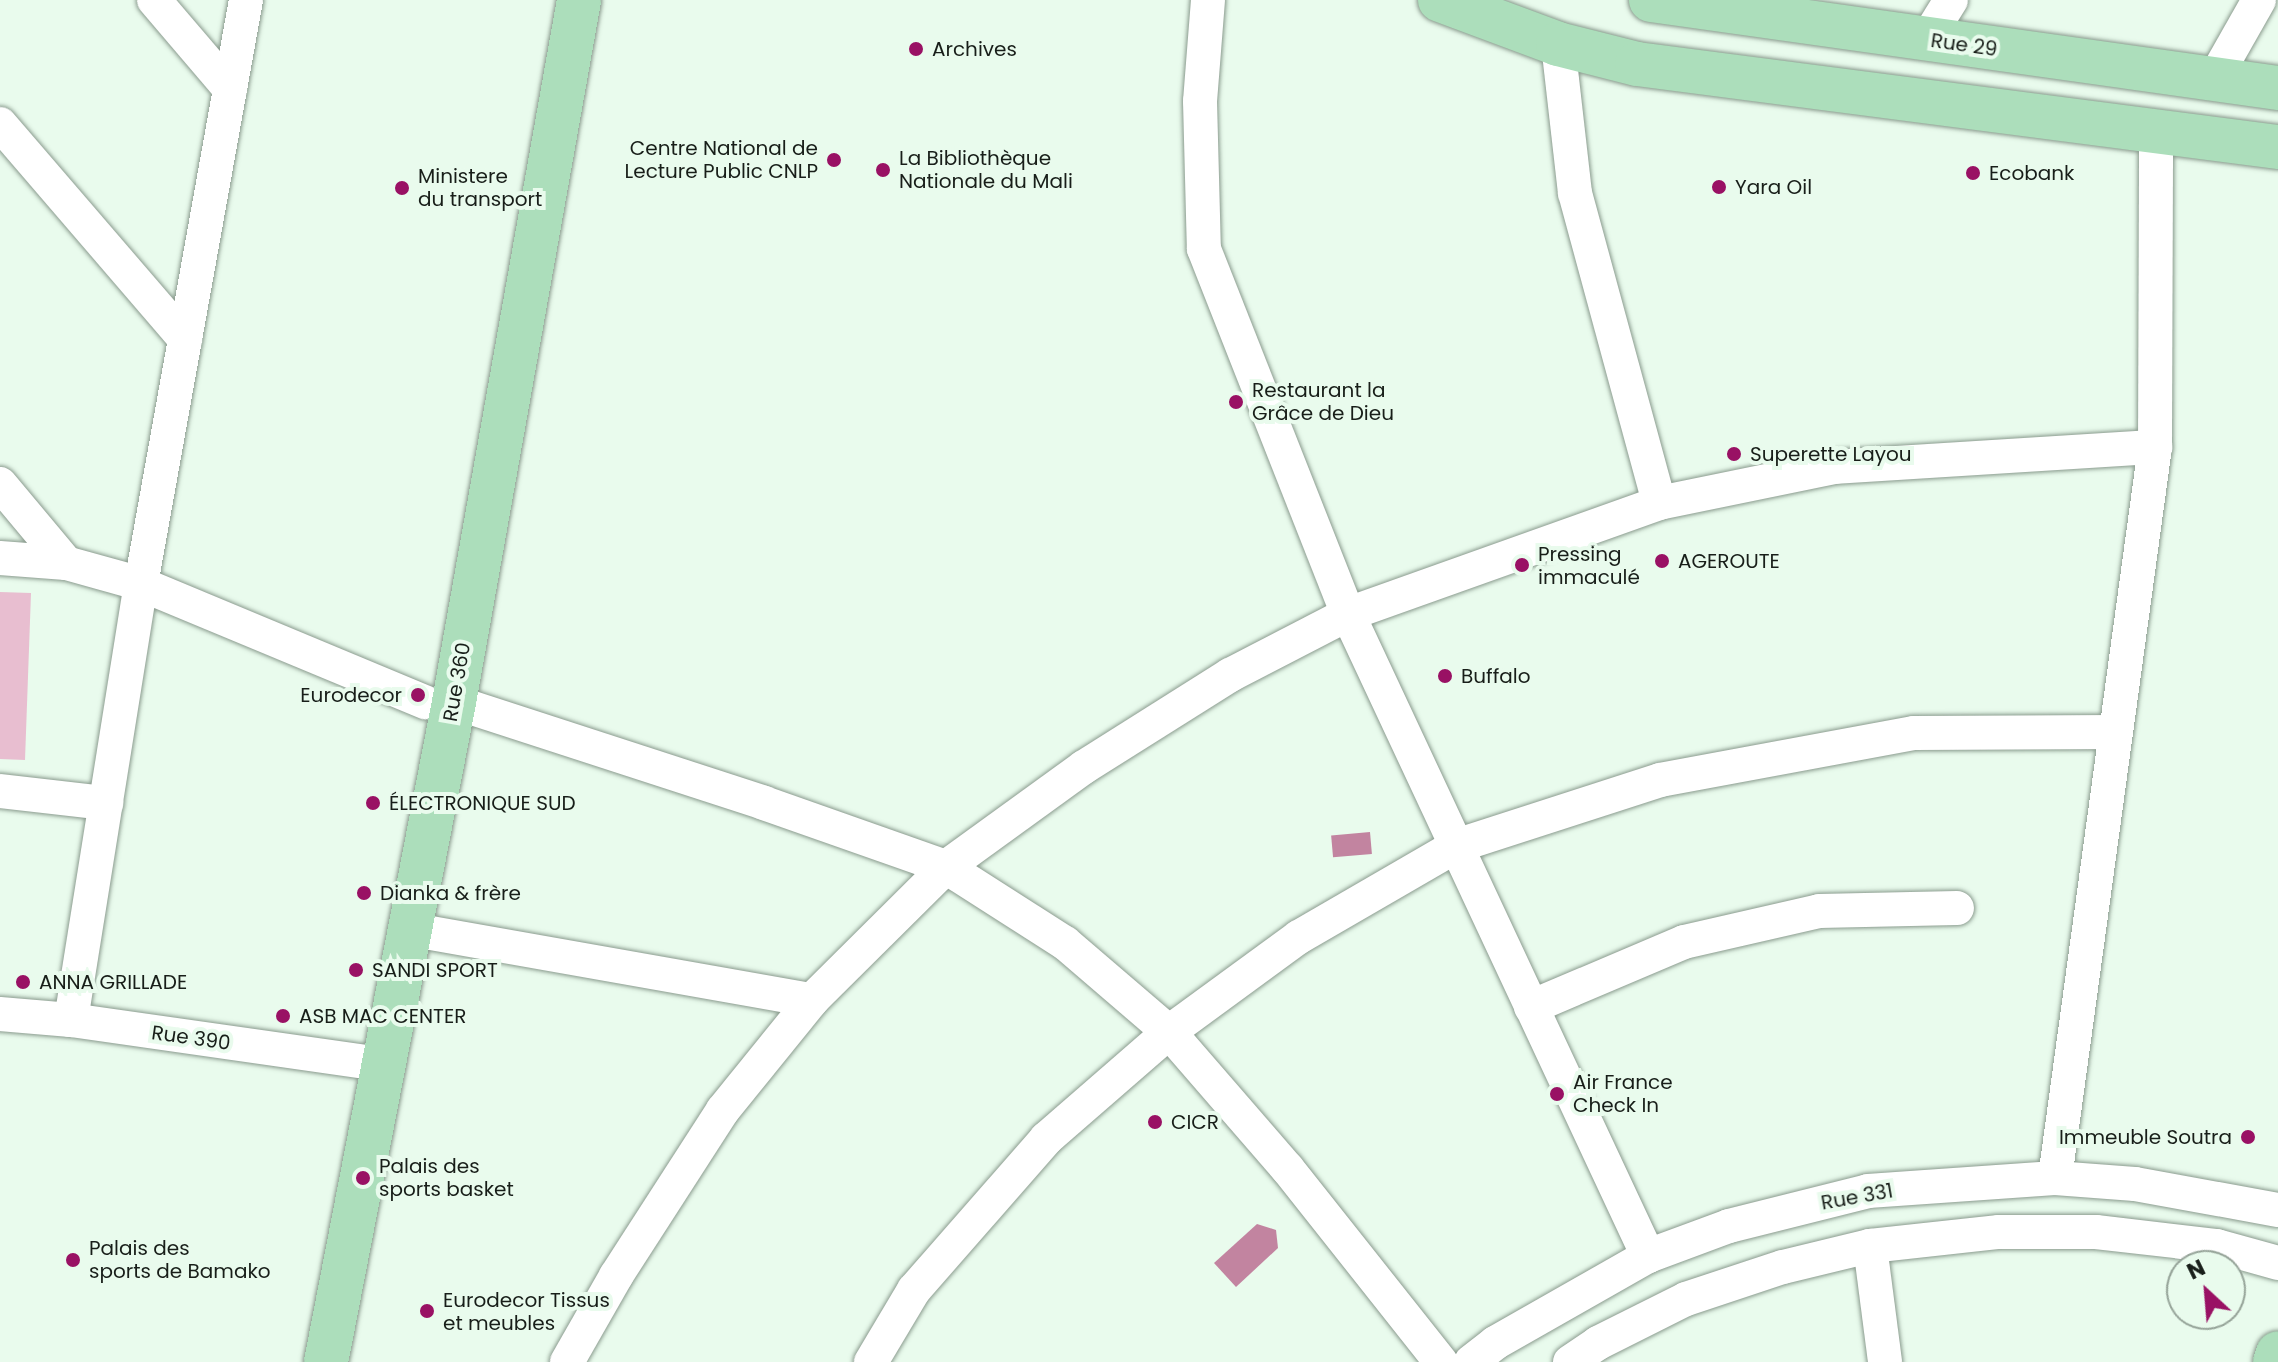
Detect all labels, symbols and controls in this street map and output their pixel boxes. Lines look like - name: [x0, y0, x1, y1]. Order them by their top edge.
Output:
- street label: Rue 29: [1929, 28, 1999, 62]
- place label: Archives: [932, 37, 1017, 61]
- marker: Archives: [907, 40, 925, 58]
- place label: Centre National de Lecture Public CNLP: [625, 136, 818, 183]
- place label: La Bibliothèque Nationale du Mali: [899, 146, 1073, 193]
- marker: Centre National de Lecture Public CNLP: [825, 151, 843, 169]
- marker: La Bibliothèque Nationale du Mali: [874, 161, 892, 179]
- place label: Ecobank: [1989, 161, 2074, 185]
- place label: Ministere du transport: [418, 164, 542, 211]
- marker: Ecobank: [1964, 164, 1982, 182]
- place label: Yara Oil: [1735, 175, 1812, 199]
- marker: Yara Oil: [1710, 178, 1728, 196]
- marker: Ministere du transport: [393, 179, 411, 197]
- place label: Restaurant la Grâce de Dieu: [1252, 378, 1394, 425]
- marker: Restaurant la Grâce de Dieu: [1227, 393, 1245, 411]
- place label: Superette Layou: [1750, 442, 1912, 466]
- marker: Superette Layou: [1725, 445, 1743, 463]
- place label: Pressing immaculé: [1538, 542, 1640, 589]
- place label: AGEROUTE: [1678, 549, 1780, 573]
- marker: AGEROUTE: [1653, 552, 1671, 570]
- marker: Pressing immaculé: [1513, 556, 1531, 574]
- street label: Rue 360: [438, 641, 476, 723]
- place label: Buffalo: [1461, 664, 1530, 688]
- marker: Buffalo: [1436, 667, 1454, 685]
- place label: Eurodecor: [300, 683, 402, 707]
- marker: Eurodecor: [409, 686, 427, 704]
- place label: ÉLECTRONIQUE SUD: [389, 791, 576, 815]
- marker: ÉLECTRONIQUE SUD: [364, 794, 382, 812]
- place label: Dianka & frère: [380, 881, 521, 905]
- marker: Dianka & frère: [355, 884, 373, 902]
- place label: SANDI SPORT: [372, 958, 498, 982]
- marker: SANDI SPORT: [347, 961, 365, 979]
- place label: ANNA GRILLADE: [39, 970, 187, 994]
- marker: ANNA GRILLADE: [14, 973, 32, 991]
- place label: ASB MAC CENTER: [299, 1004, 466, 1028]
- marker: ASB MAC CENTER: [274, 1007, 292, 1025]
- street label: Rue 390: [150, 1021, 232, 1055]
- place label: Air France Check In: [1573, 1070, 1673, 1117]
- marker: Air France Check In: [1548, 1085, 1566, 1103]
- place label: CICR: [1171, 1110, 1219, 1134]
- marker: CICR: [1146, 1113, 1164, 1131]
- place label: Immeuble Soutra: [2059, 1125, 2232, 1149]
- marker: Immeuble Soutra: [2239, 1128, 2257, 1146]
- place label: Palais des sports basket: [379, 1154, 514, 1201]
- marker: Palais des sports basket: [354, 1169, 372, 1187]
- street label: Rue 331: [1819, 1179, 1895, 1215]
- place label: Palais des sports de Bamako: [89, 1236, 271, 1283]
- north arrow: [2166, 1250, 2246, 1330]
- marker: Palais des sports de Bamako: [64, 1251, 82, 1269]
- text: N: [2182, 1252, 2210, 1287]
- place label: Eurodecor Tissus et meubles: [443, 1288, 610, 1335]
- marker: Eurodecor Tissus et meubles: [418, 1302, 436, 1320]

